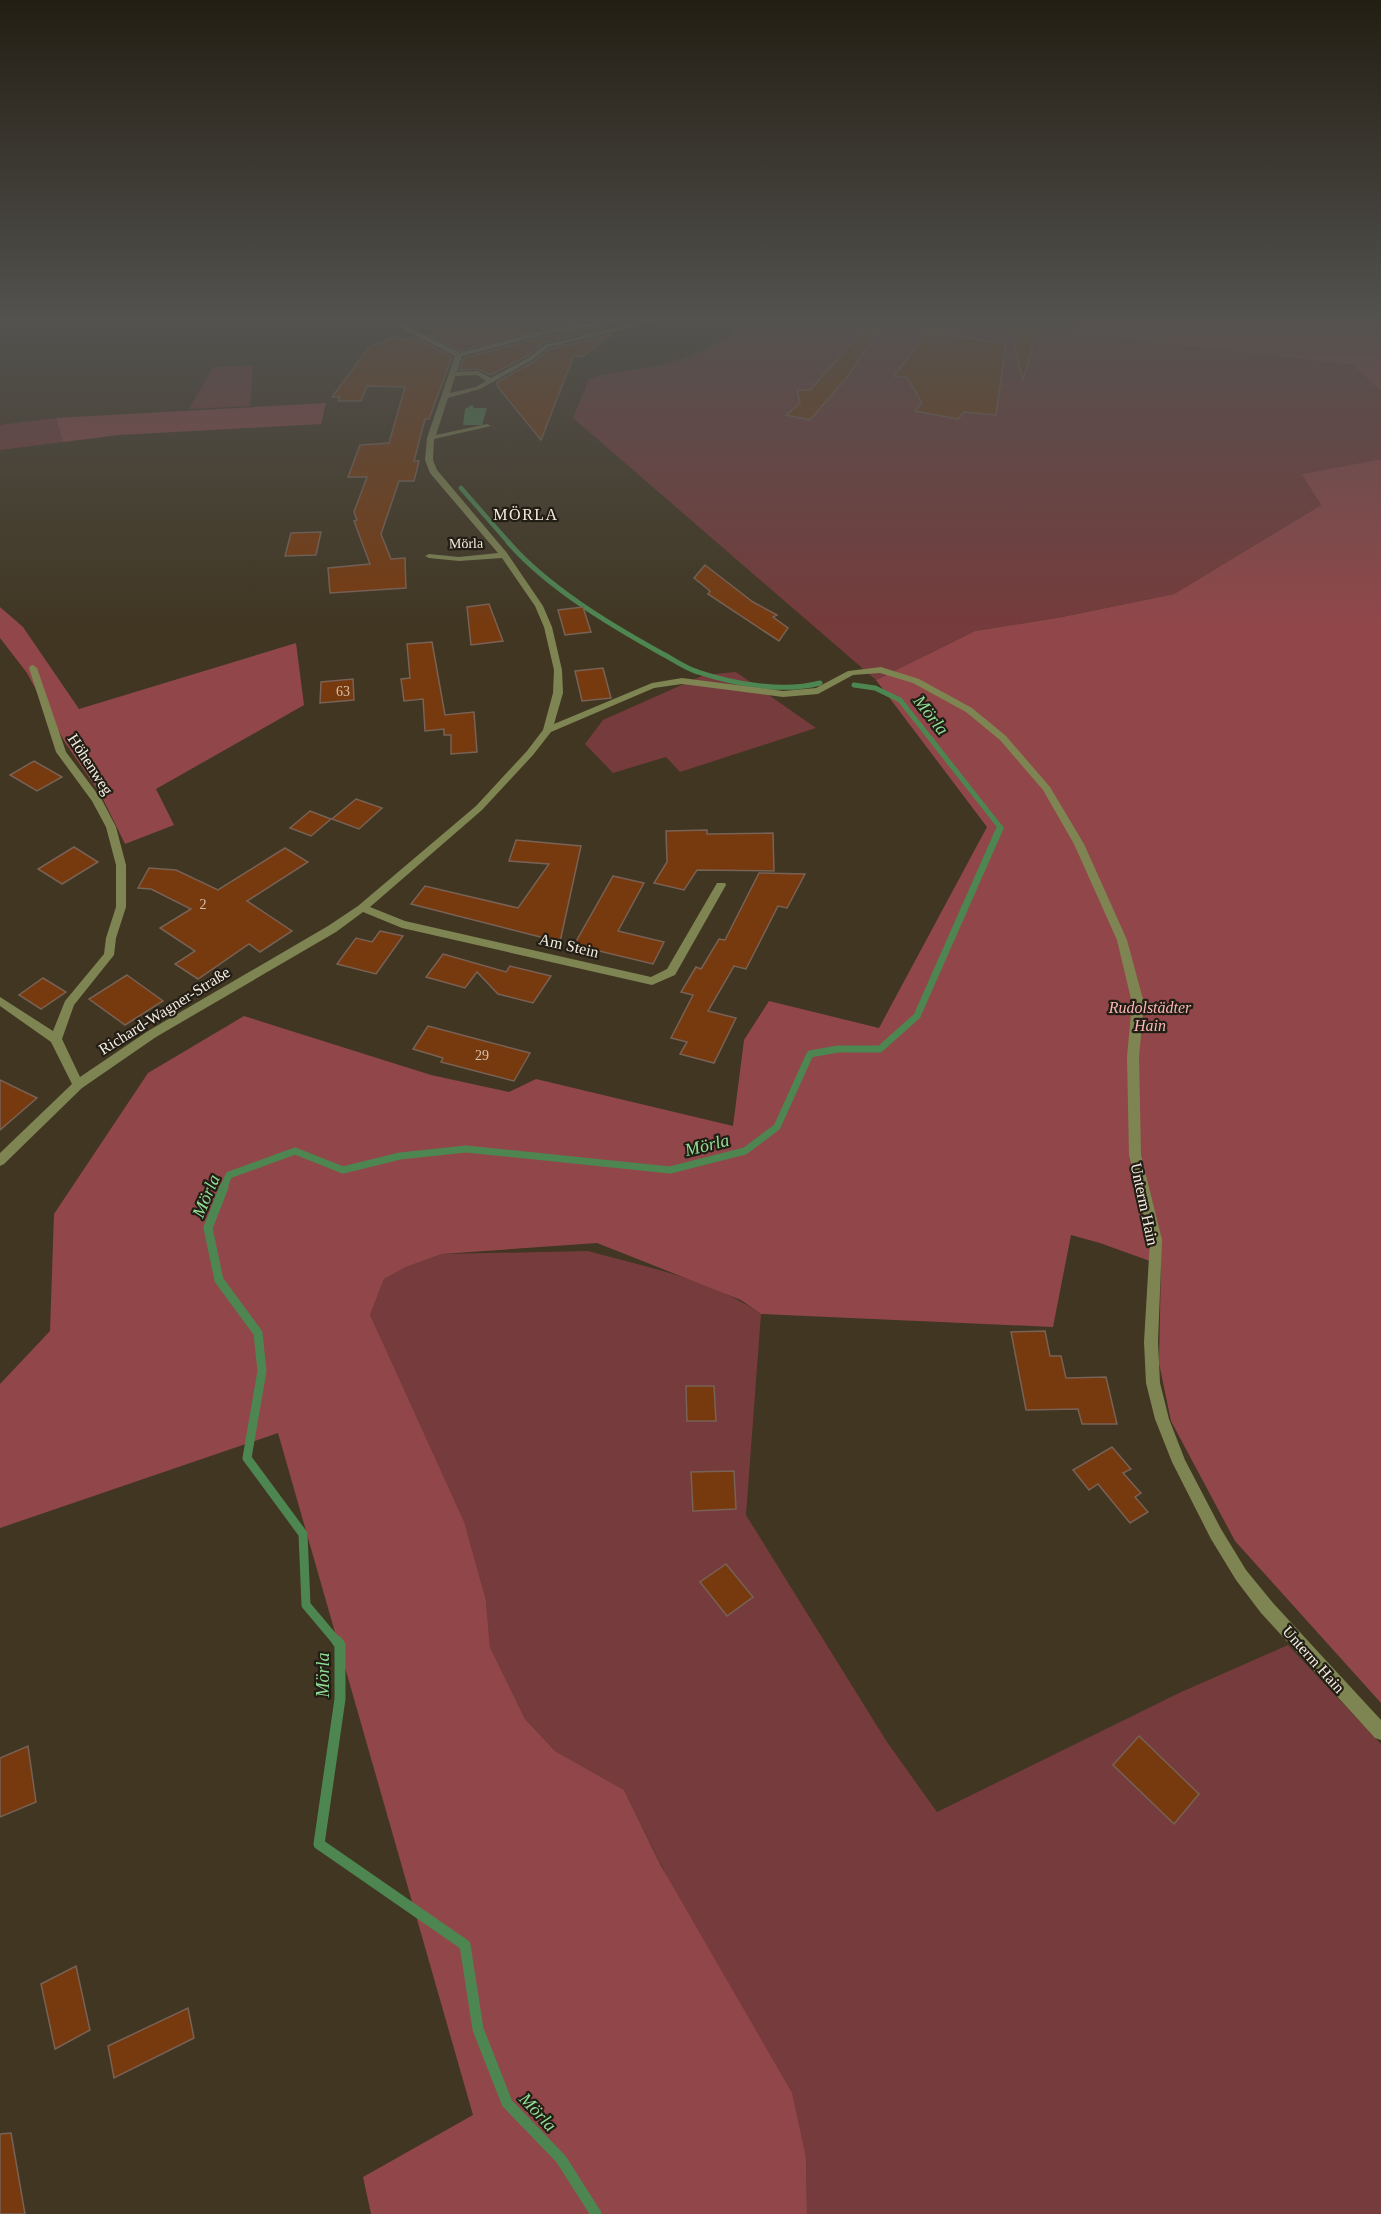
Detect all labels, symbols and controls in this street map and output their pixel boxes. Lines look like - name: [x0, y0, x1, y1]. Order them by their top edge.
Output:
- district label: MÖRLA: [493, 506, 559, 523]
- street label: Mörla: [449, 536, 484, 551]
- house number: 63: [336, 684, 350, 699]
- water label: Mörla: [909, 690, 953, 739]
- street label: Höhenweg: [64, 731, 117, 799]
- house number: 2: [200, 897, 207, 912]
- street label: Am Stein: [537, 930, 600, 961]
- street label: Richard-Wagner-Straße: [96, 963, 233, 1059]
- park label: Rudolstädter Hain: [1108, 999, 1192, 1034]
- house number: 29: [475, 1048, 489, 1063]
- water label: Mörla: [682, 1130, 731, 1160]
- street label: Unterm Hain: [1127, 1161, 1162, 1247]
- water label: Mörla: [188, 1171, 224, 1222]
- street label: Unterm Hain: [1279, 1622, 1348, 1696]
- water label: Mörla: [313, 1653, 333, 1699]
- water label: Mörla: [515, 2088, 561, 2135]

